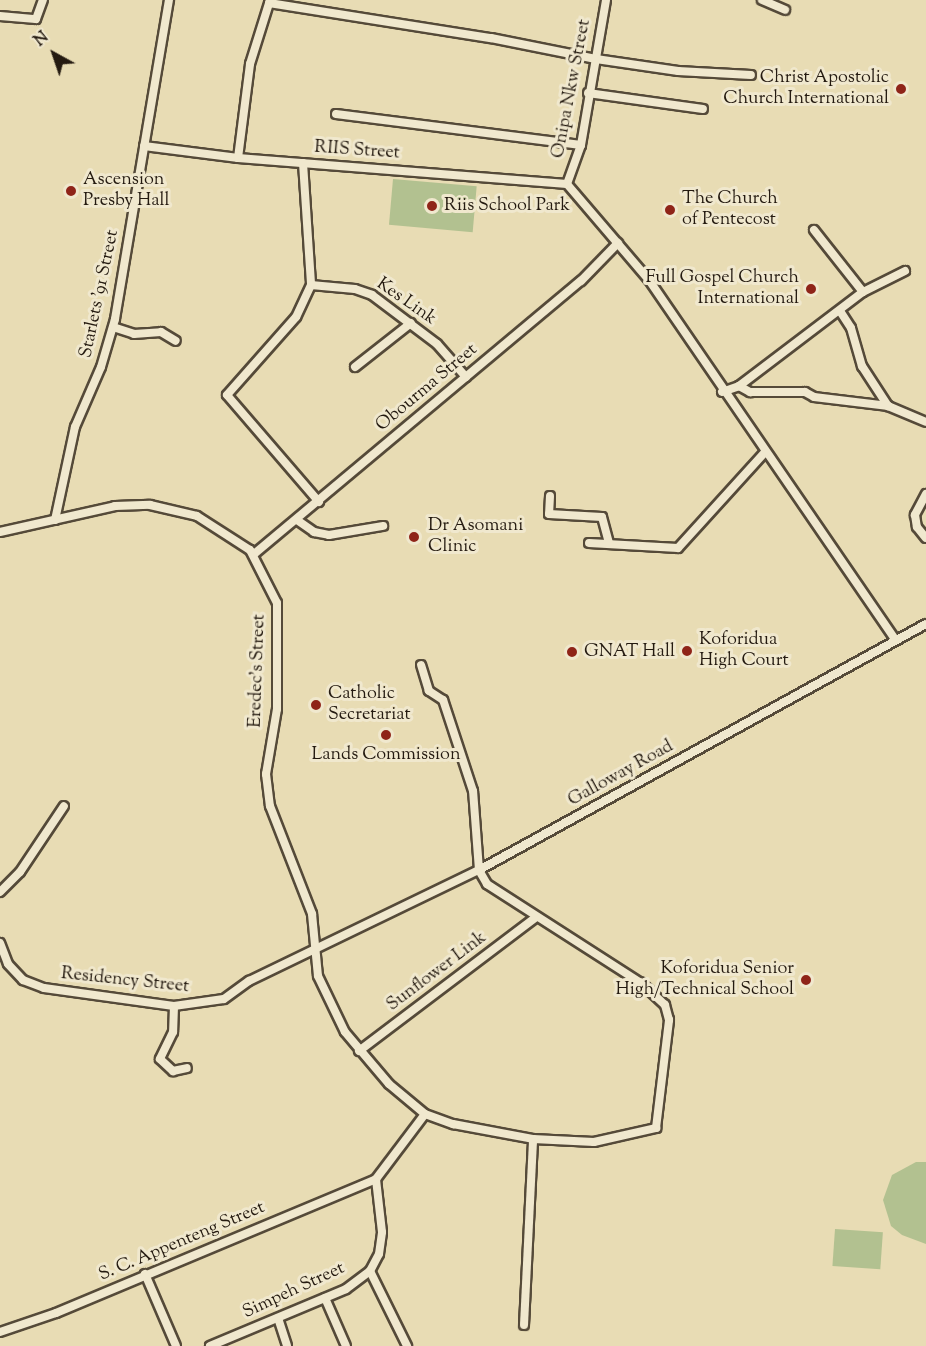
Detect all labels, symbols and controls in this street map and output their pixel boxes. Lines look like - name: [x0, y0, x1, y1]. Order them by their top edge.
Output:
- street label: Onipa Nkw Street: [548, 18, 596, 160]
- north arrow: [24, 24, 84, 84]
- text: N: [30, 27, 54, 53]
- place label: Christ Apostolic Church International: [723, 68, 889, 110]
- marker: Christ Apostolic Church International: [894, 82, 908, 96]
- street label: RIIS Street: [313, 137, 401, 165]
- place label: Ascension Presby Hall: [83, 170, 170, 213]
- marker: Ascension Presby Hall: [64, 184, 78, 198]
- place label: The Church of Pentecost: [682, 189, 778, 232]
- place label: Riis School Park: [444, 195, 570, 217]
- marker: Riis School Park: [425, 199, 439, 213]
- marker: The Church of Pentecost: [663, 203, 677, 217]
- street label: Starlets '91 Street: [76, 228, 124, 360]
- place label: Full Gospel Church International: [646, 268, 799, 310]
- street label: Kes Link: [372, 274, 440, 330]
- marker: Full Gospel Church International: [804, 282, 818, 296]
- street label: Obourma Street: [372, 339, 482, 437]
- place label: Dr Asomani Clinic: [428, 516, 523, 558]
- marker: Dr Asomani Clinic: [405, 528, 423, 546]
- street label: Eredec's Street: [245, 614, 271, 728]
- place label: Koforidua High Court: [699, 630, 789, 672]
- place label: GNAT Hall: [584, 641, 675, 663]
- marker: Koforidua High Court: [680, 644, 694, 658]
- marker: GNAT Hall: [565, 645, 579, 659]
- place label: Catholic Secretariat: [328, 684, 411, 726]
- marker: Catholic Secretariat: [309, 698, 323, 712]
- marker: Lands Commission: [379, 728, 393, 742]
- street label: Galloway Road: [565, 736, 677, 812]
- place label: Lands Commission: [311, 744, 461, 766]
- street label: Sunflower Link: [383, 928, 491, 1016]
- place label: Koforidua Senior High/Technical School: [616, 959, 794, 1002]
- street label: Residency Street: [60, 964, 190, 998]
- marker: Koforidua Senior High/Technical School: [799, 973, 813, 987]
- street label: S. C. Appenteng Street: [96, 1197, 268, 1287]
- street label: Simpeh Street: [240, 1258, 348, 1324]

